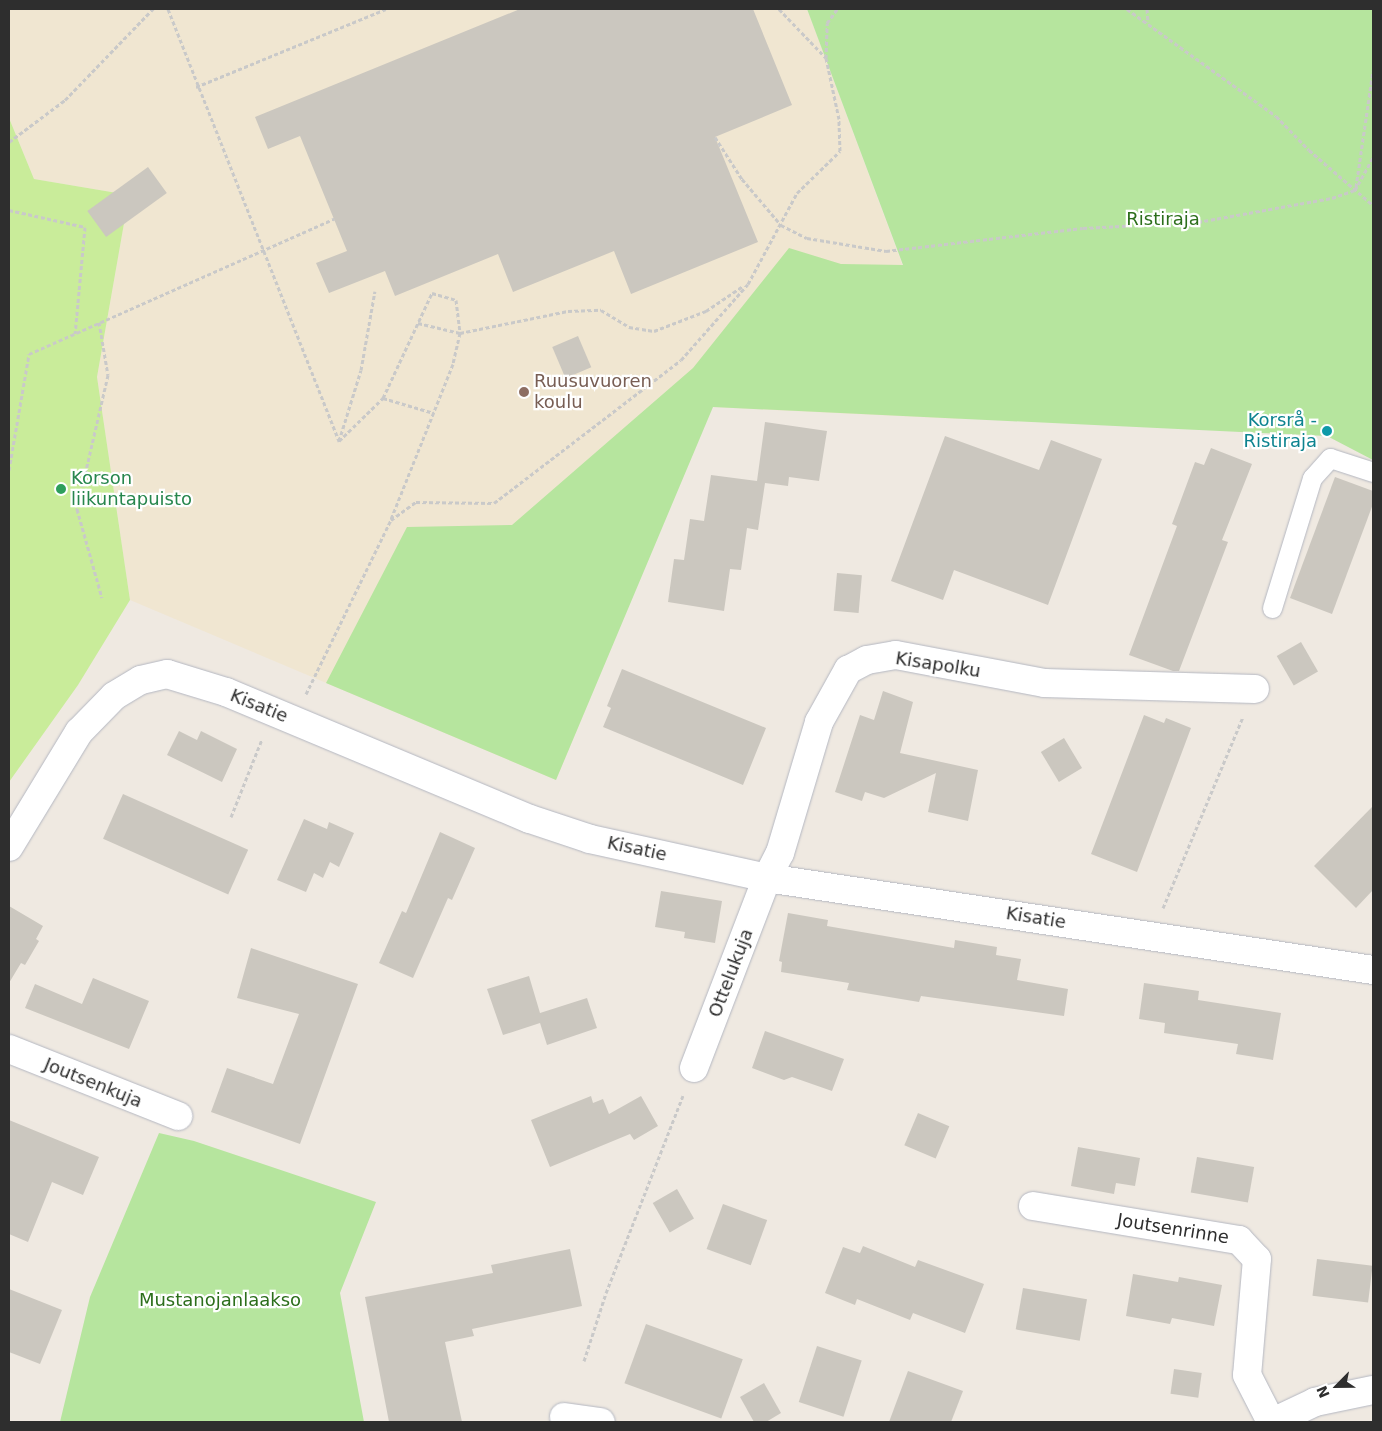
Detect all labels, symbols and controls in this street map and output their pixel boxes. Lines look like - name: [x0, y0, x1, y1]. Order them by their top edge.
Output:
- park label: Ristiraja: [1126, 208, 1200, 230]
- place label: Ruusuvuoren koulu: [534, 371, 652, 414]
- marker: Ruusuvuoren koulu: [518, 386, 530, 398]
- place label: Korsrå - Ristiraja: [1244, 410, 1317, 452]
- marker: Korsrå - Ristiraja: [1321, 425, 1333, 437]
- place label: Korson liikuntapuisto: [71, 468, 192, 510]
- marker: Korson liikuntapuisto: [55, 483, 67, 495]
- street label: Kisapolku: [894, 648, 982, 682]
- street label: Kisatie: [227, 685, 291, 727]
- street label: Kisatie: [605, 832, 669, 866]
- street label: Kisatie: [1005, 903, 1067, 933]
- street label: Ottelukuja: [704, 926, 758, 1020]
- street label: Joutsenkuja: [41, 1054, 145, 1112]
- street label: Joutsenrinne: [1116, 1209, 1230, 1249]
- park label: Mustanojanlaakso: [139, 1289, 301, 1311]
- north arrow: [1312, 1361, 1362, 1411]
- text: N: [1314, 1383, 1333, 1400]

